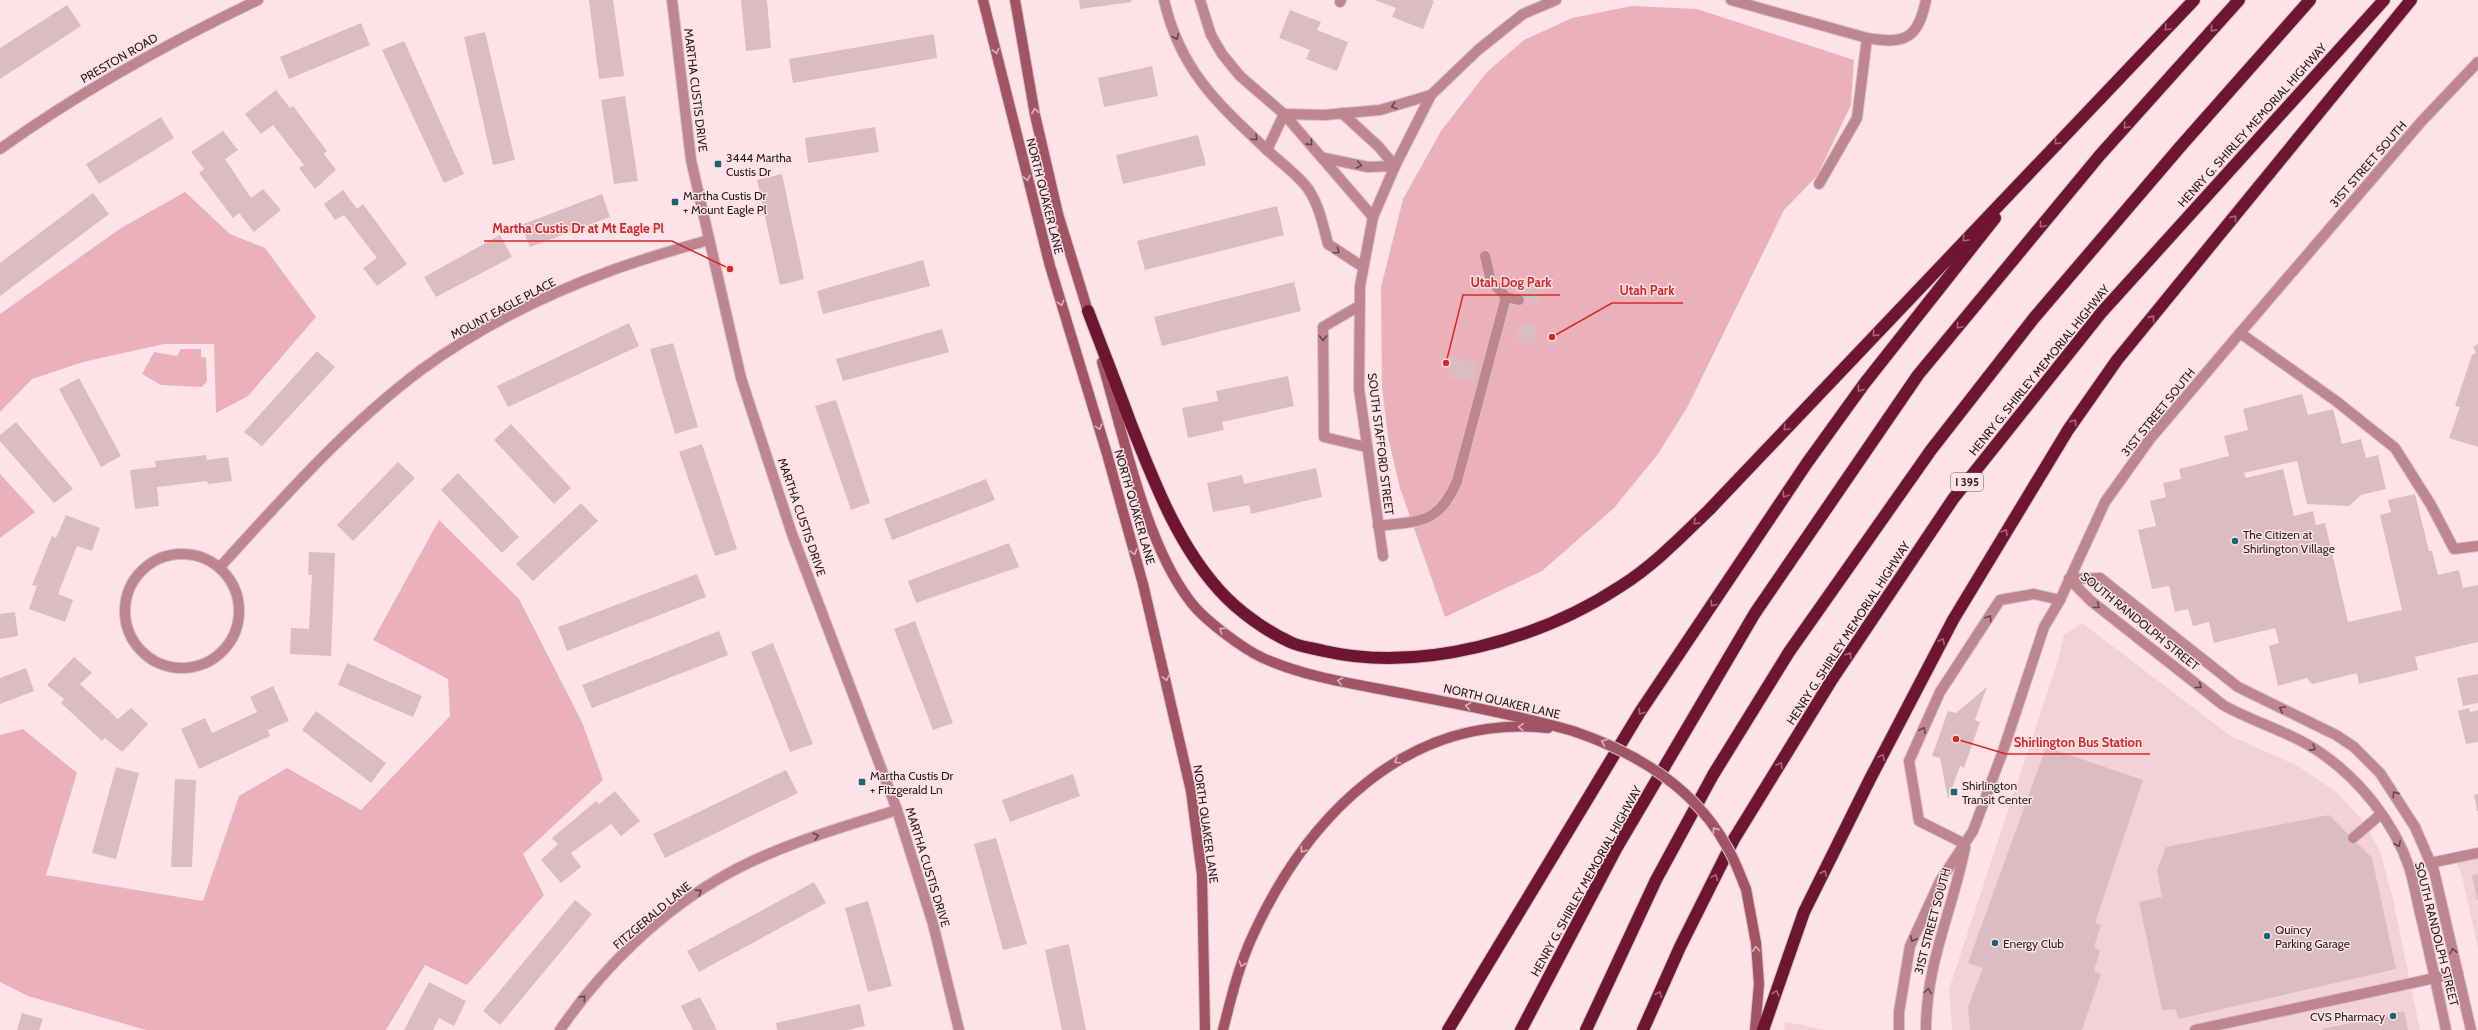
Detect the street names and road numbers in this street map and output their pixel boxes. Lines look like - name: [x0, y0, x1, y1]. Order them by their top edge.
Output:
- street label: MARTHA CUSTIS DRIVE: [681, 27, 711, 153]
- street label: PRESTON ROAD: [78, 30, 161, 86]
- street label: HENRY G. SHIRLEY MEMORIAL HIGHWAY: [2174, 40, 2330, 210]
- street label: 31ST STREET SOUTH: [2326, 118, 2410, 210]
- street label: NORTH QUAKER LANE: [1023, 136, 1067, 256]
- street label: MOUNT EAGLE PLACE: [448, 274, 558, 342]
- street label: HENRY G. SHIRLEY MEMORIAL HIGHWAY: [1965, 281, 2113, 458]
- street label: 31ST STREET SOUTH: [2118, 365, 2198, 459]
- street label: SOUTH STAFFORD STREET: [1365, 372, 1397, 517]
- street label: NORTH QUAKER LANE: [1111, 448, 1159, 567]
- street label: MARTHA CUSTIS DRIVE: [775, 456, 829, 579]
- road number: I 395: [1951, 473, 1983, 491]
- street label: HENRY G. SHIRLEY MEMORIAL HIGHWAY: [1783, 538, 1913, 727]
- street label: SOUTH RANDOLPH STREET: [2078, 569, 2203, 674]
- street label: NORTH QUAKER LANE: [1442, 680, 1562, 722]
- street label: NORTH QUAKER LANE: [1190, 764, 1222, 884]
- street label: HENRY G. SHIRLEY MEMORIAL HIGHWAY: [1527, 783, 1645, 979]
- street label: MARTHA CUSTIS DRIVE: [903, 805, 953, 929]
- street label: SOUTH RANDOLPH STREET: [2412, 860, 2462, 1008]
- street label: 31ST STREET SOUTH: [1911, 866, 1953, 976]
- street label: FITZGERALD LANE: [610, 878, 694, 952]

